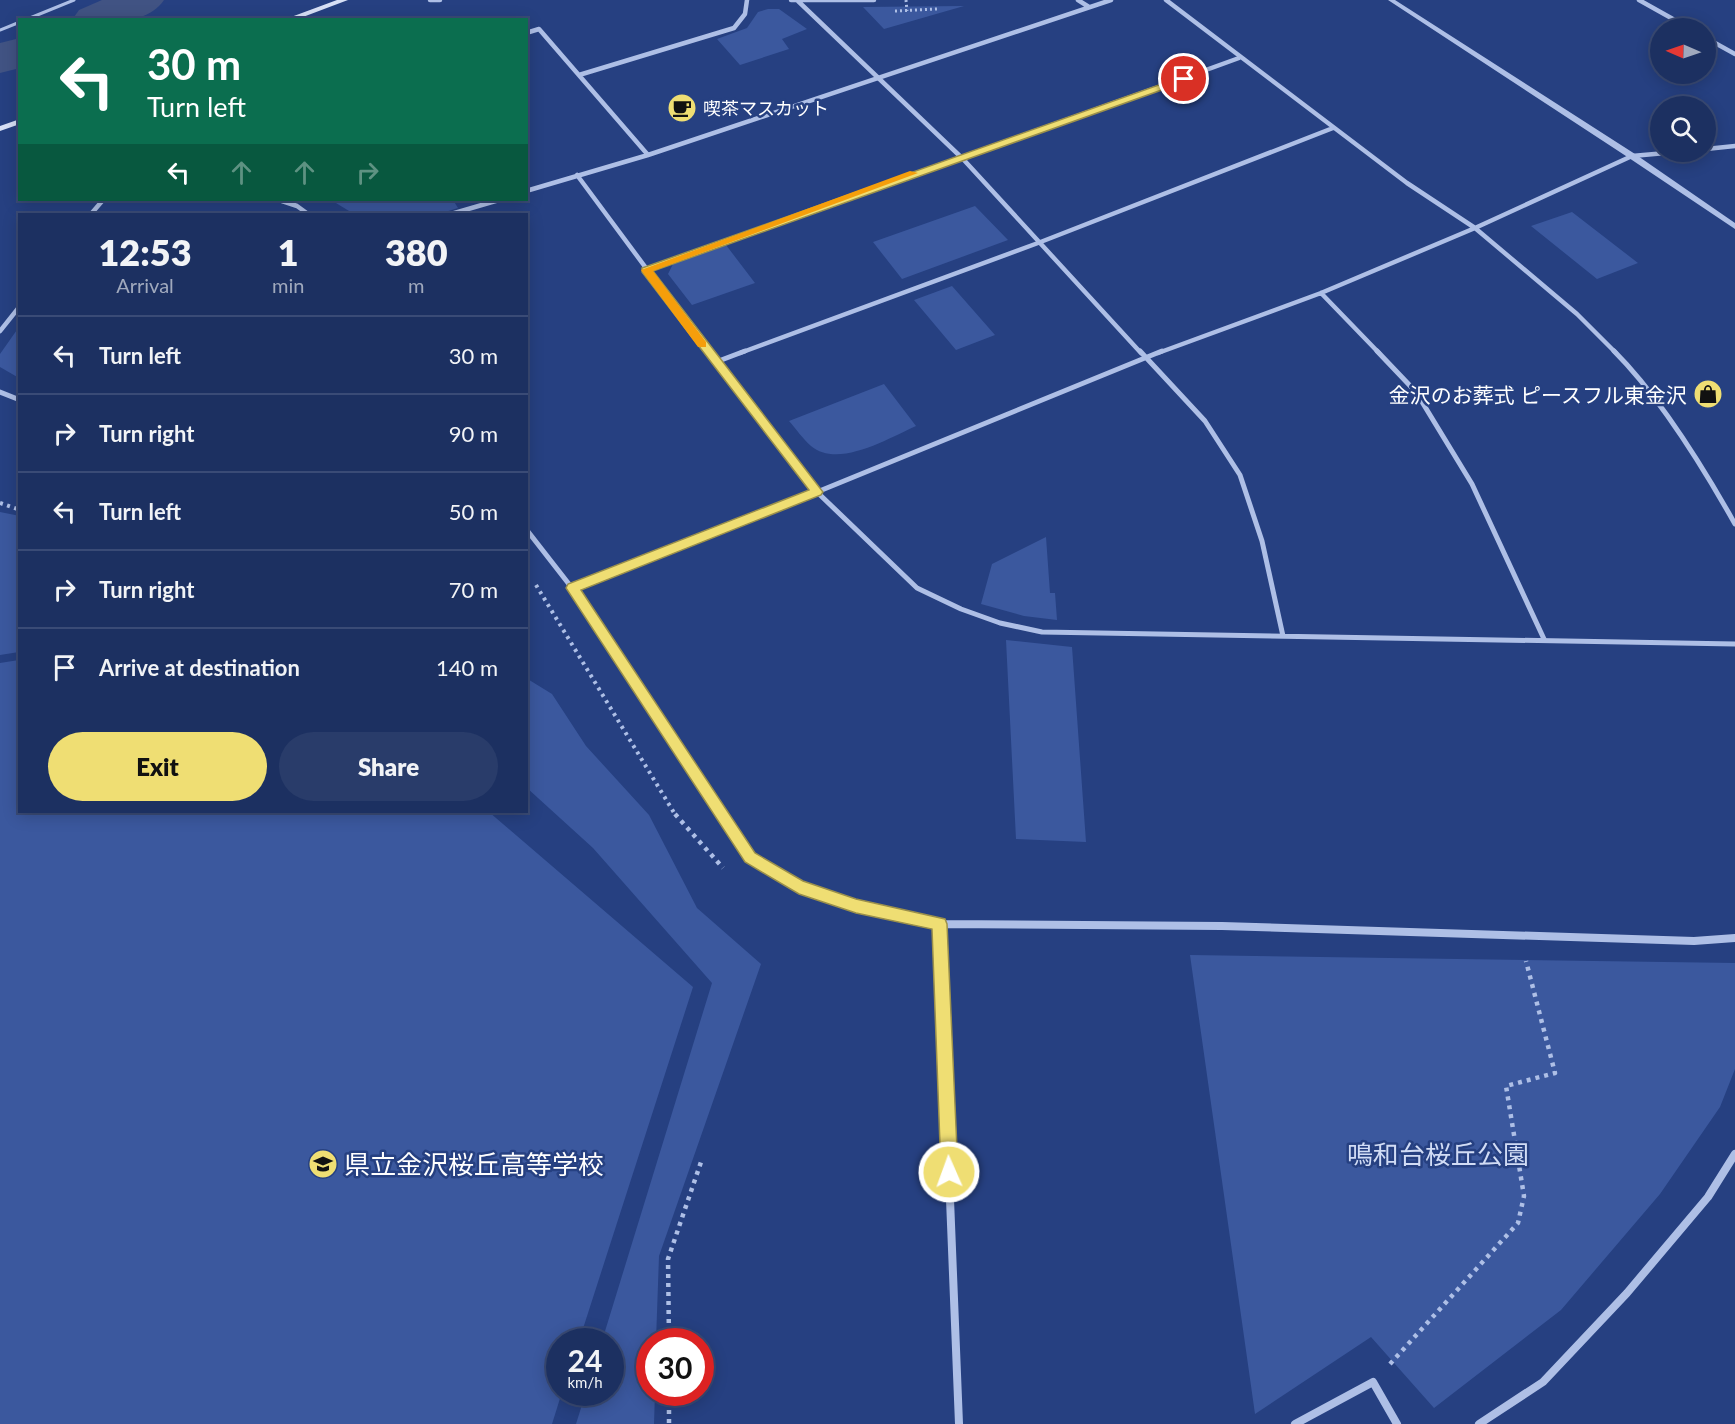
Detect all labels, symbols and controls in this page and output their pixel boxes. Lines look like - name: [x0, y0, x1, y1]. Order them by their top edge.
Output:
- north arrow: [1650, 18, 1716, 84]
- map controls: [1650, 18, 1716, 162]
- text: 30 m: [147, 39, 241, 89]
- icon: left: [48, 42, 126, 120]
- pin: [1158, 53, 1209, 104]
- icon: arrive: [1167, 62, 1200, 95]
- text: Turn left: [147, 90, 246, 123]
- cafe icon: 喫茶マスカット: [666, 92, 698, 124]
- button: search: [1650, 96, 1716, 162]
- place label: 喫茶マスカット: [703, 97, 829, 119]
- icon: left: [162, 156, 195, 189]
- icon: ahead: [225, 156, 258, 189]
- icon: ahead: [288, 156, 321, 189]
- icon: right: [351, 156, 384, 189]
- text: 12:53: [98, 230, 192, 274]
- text: 1: [278, 230, 299, 274]
- text: 380: [385, 230, 448, 274]
- text: Arrival: [116, 273, 174, 297]
- text: min: [272, 273, 304, 297]
- text: m: [408, 273, 424, 297]
- icon: left: [48, 339, 81, 372]
- text: Turn left: [99, 342, 181, 369]
- text: 30 m: [449, 342, 498, 369]
- shop icon: 金沢のお葬式 ピースフル東金沢: [1692, 378, 1724, 410]
- place label: 金沢のお葬式 ピースフル東金沢: [1389, 382, 1687, 407]
- icon: right: [48, 417, 81, 450]
- text: Turn right: [99, 420, 194, 447]
- text: 90 m: [449, 420, 498, 447]
- icon: left: [48, 495, 81, 528]
- text: Turn left: [99, 498, 181, 525]
- text: 50 m: [449, 498, 498, 525]
- icon: right: [48, 573, 81, 606]
- text: Turn right: [99, 576, 194, 603]
- text: 70 m: [449, 576, 498, 603]
- icon: arrive: [48, 651, 81, 684]
- text: Arrive at destination: [99, 654, 300, 681]
- text: 140 m: [436, 654, 498, 681]
- button: Exit: [48, 732, 267, 801]
- button: Share: [279, 732, 498, 801]
- park label: 鳴和台桜丘公園: [1347, 1138, 1529, 1170]
- position arrow: [917, 1140, 981, 1204]
- school or university icon: 県立金沢桜丘高等学校: [307, 1148, 339, 1180]
- place label: 県立金沢桜丘高等学校: [344, 1148, 604, 1180]
- speed limit sign: 30: [636, 1328, 714, 1406]
- text: 24: [568, 1342, 602, 1378]
- text: km/h: [567, 1373, 603, 1391]

